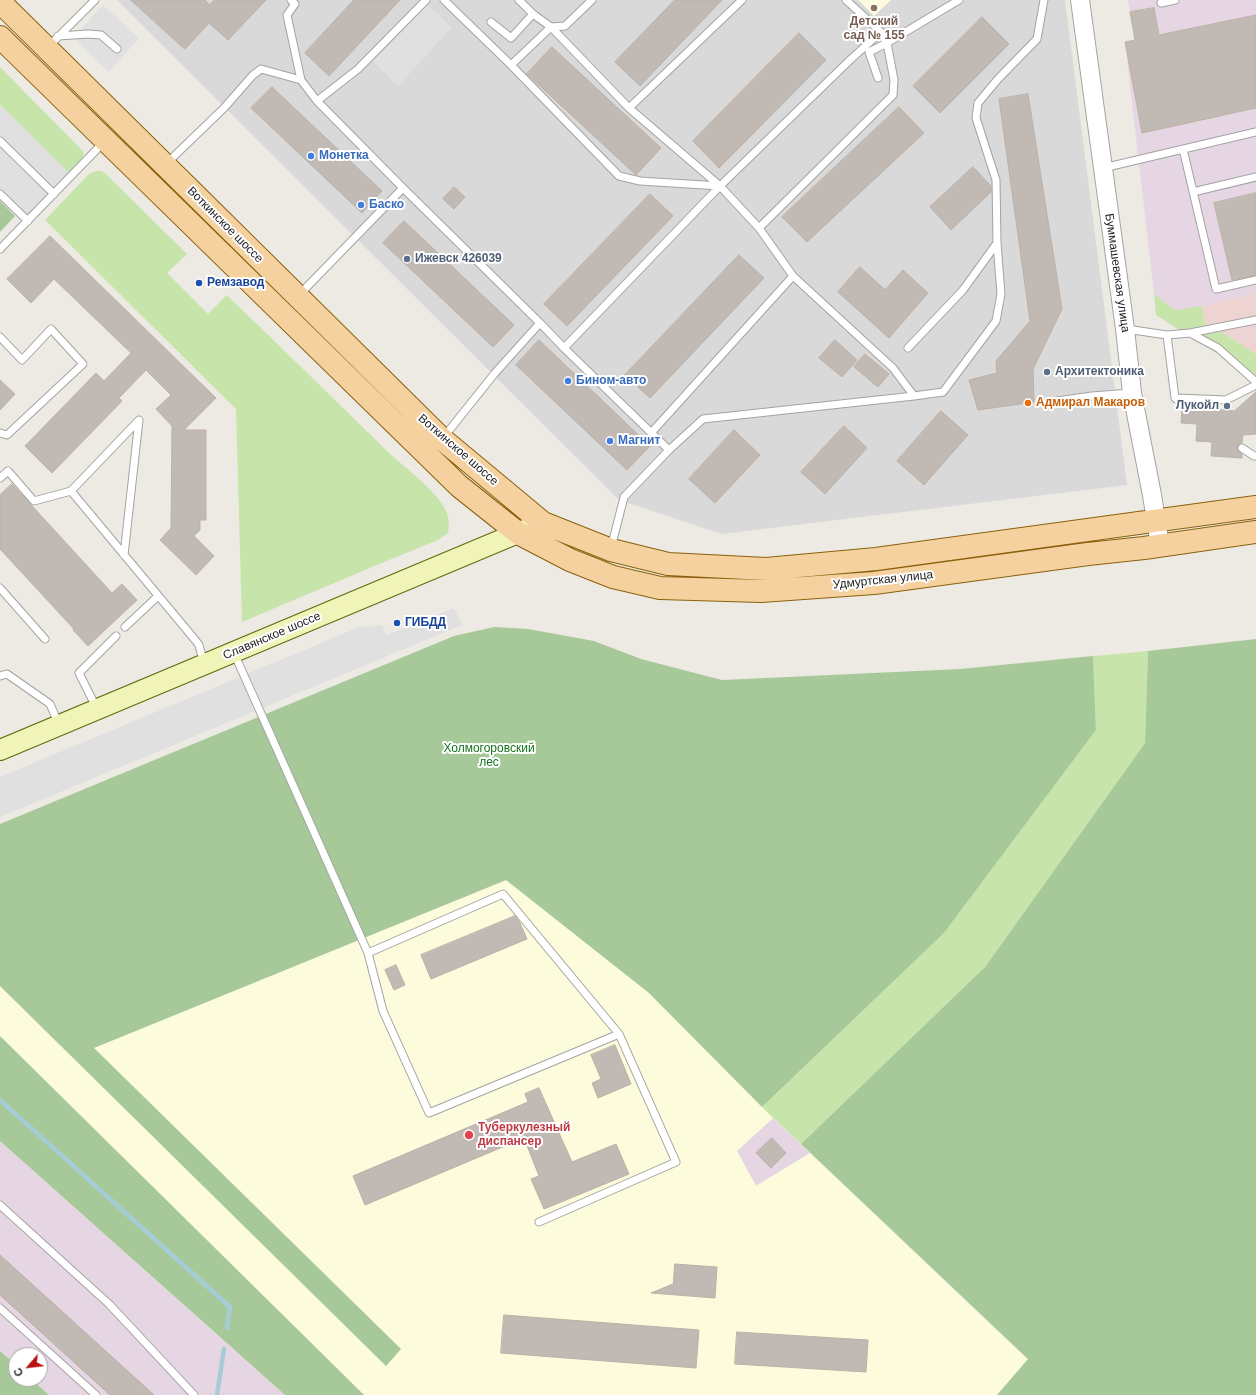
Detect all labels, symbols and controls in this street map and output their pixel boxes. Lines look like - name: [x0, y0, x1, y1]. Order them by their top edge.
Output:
- marker: Детский сад № 155: [869, 3, 879, 13]
- place label: Детский сад № 155: [843, 15, 905, 43]
- place label: Монетка: [319, 149, 369, 163]
- marker: Монетка: [306, 151, 316, 161]
- street label: Воткинское шоссе: [184, 184, 266, 266]
- place label: Баско: [369, 198, 404, 212]
- marker: Баско: [356, 200, 366, 210]
- street label: Буммашевская улица: [1102, 212, 1132, 334]
- place label: Ижевск 426039: [415, 252, 502, 266]
- marker: Ижевск 426039: [402, 254, 412, 264]
- place label: Ремзавод: [207, 276, 264, 290]
- marker: Ремзавод: [194, 278, 204, 288]
- place label: Архитектоника: [1055, 365, 1144, 379]
- marker: Архитектоника: [1042, 367, 1052, 377]
- place label: Бином-авто: [576, 374, 646, 388]
- marker: Бином-авто: [563, 376, 573, 386]
- place label: Адмирал Макаров: [1036, 396, 1145, 410]
- marker: Адмирал Макаров: [1023, 398, 1033, 408]
- place label: Лукойл: [1176, 399, 1219, 413]
- marker: Лукойл: [1222, 401, 1232, 411]
- street label: Воткинское шоссе: [415, 411, 501, 489]
- place label: Магнит: [618, 434, 660, 448]
- marker: Магнит: [605, 436, 615, 446]
- street label: Удмуртская улица: [832, 568, 934, 592]
- street label: Славянское шоссе: [221, 609, 323, 663]
- place label: ГИБДД: [405, 616, 446, 630]
- marker: ГИБДД: [392, 618, 402, 628]
- park label: Холмогоровский лес: [443, 742, 535, 770]
- place label: Туберкулезный диспансер: [478, 1121, 570, 1149]
- marker: Туберкулезный диспансер: [463, 1129, 475, 1141]
- north arrow: [8, 1347, 48, 1387]
- text: С: [11, 1366, 25, 1378]

